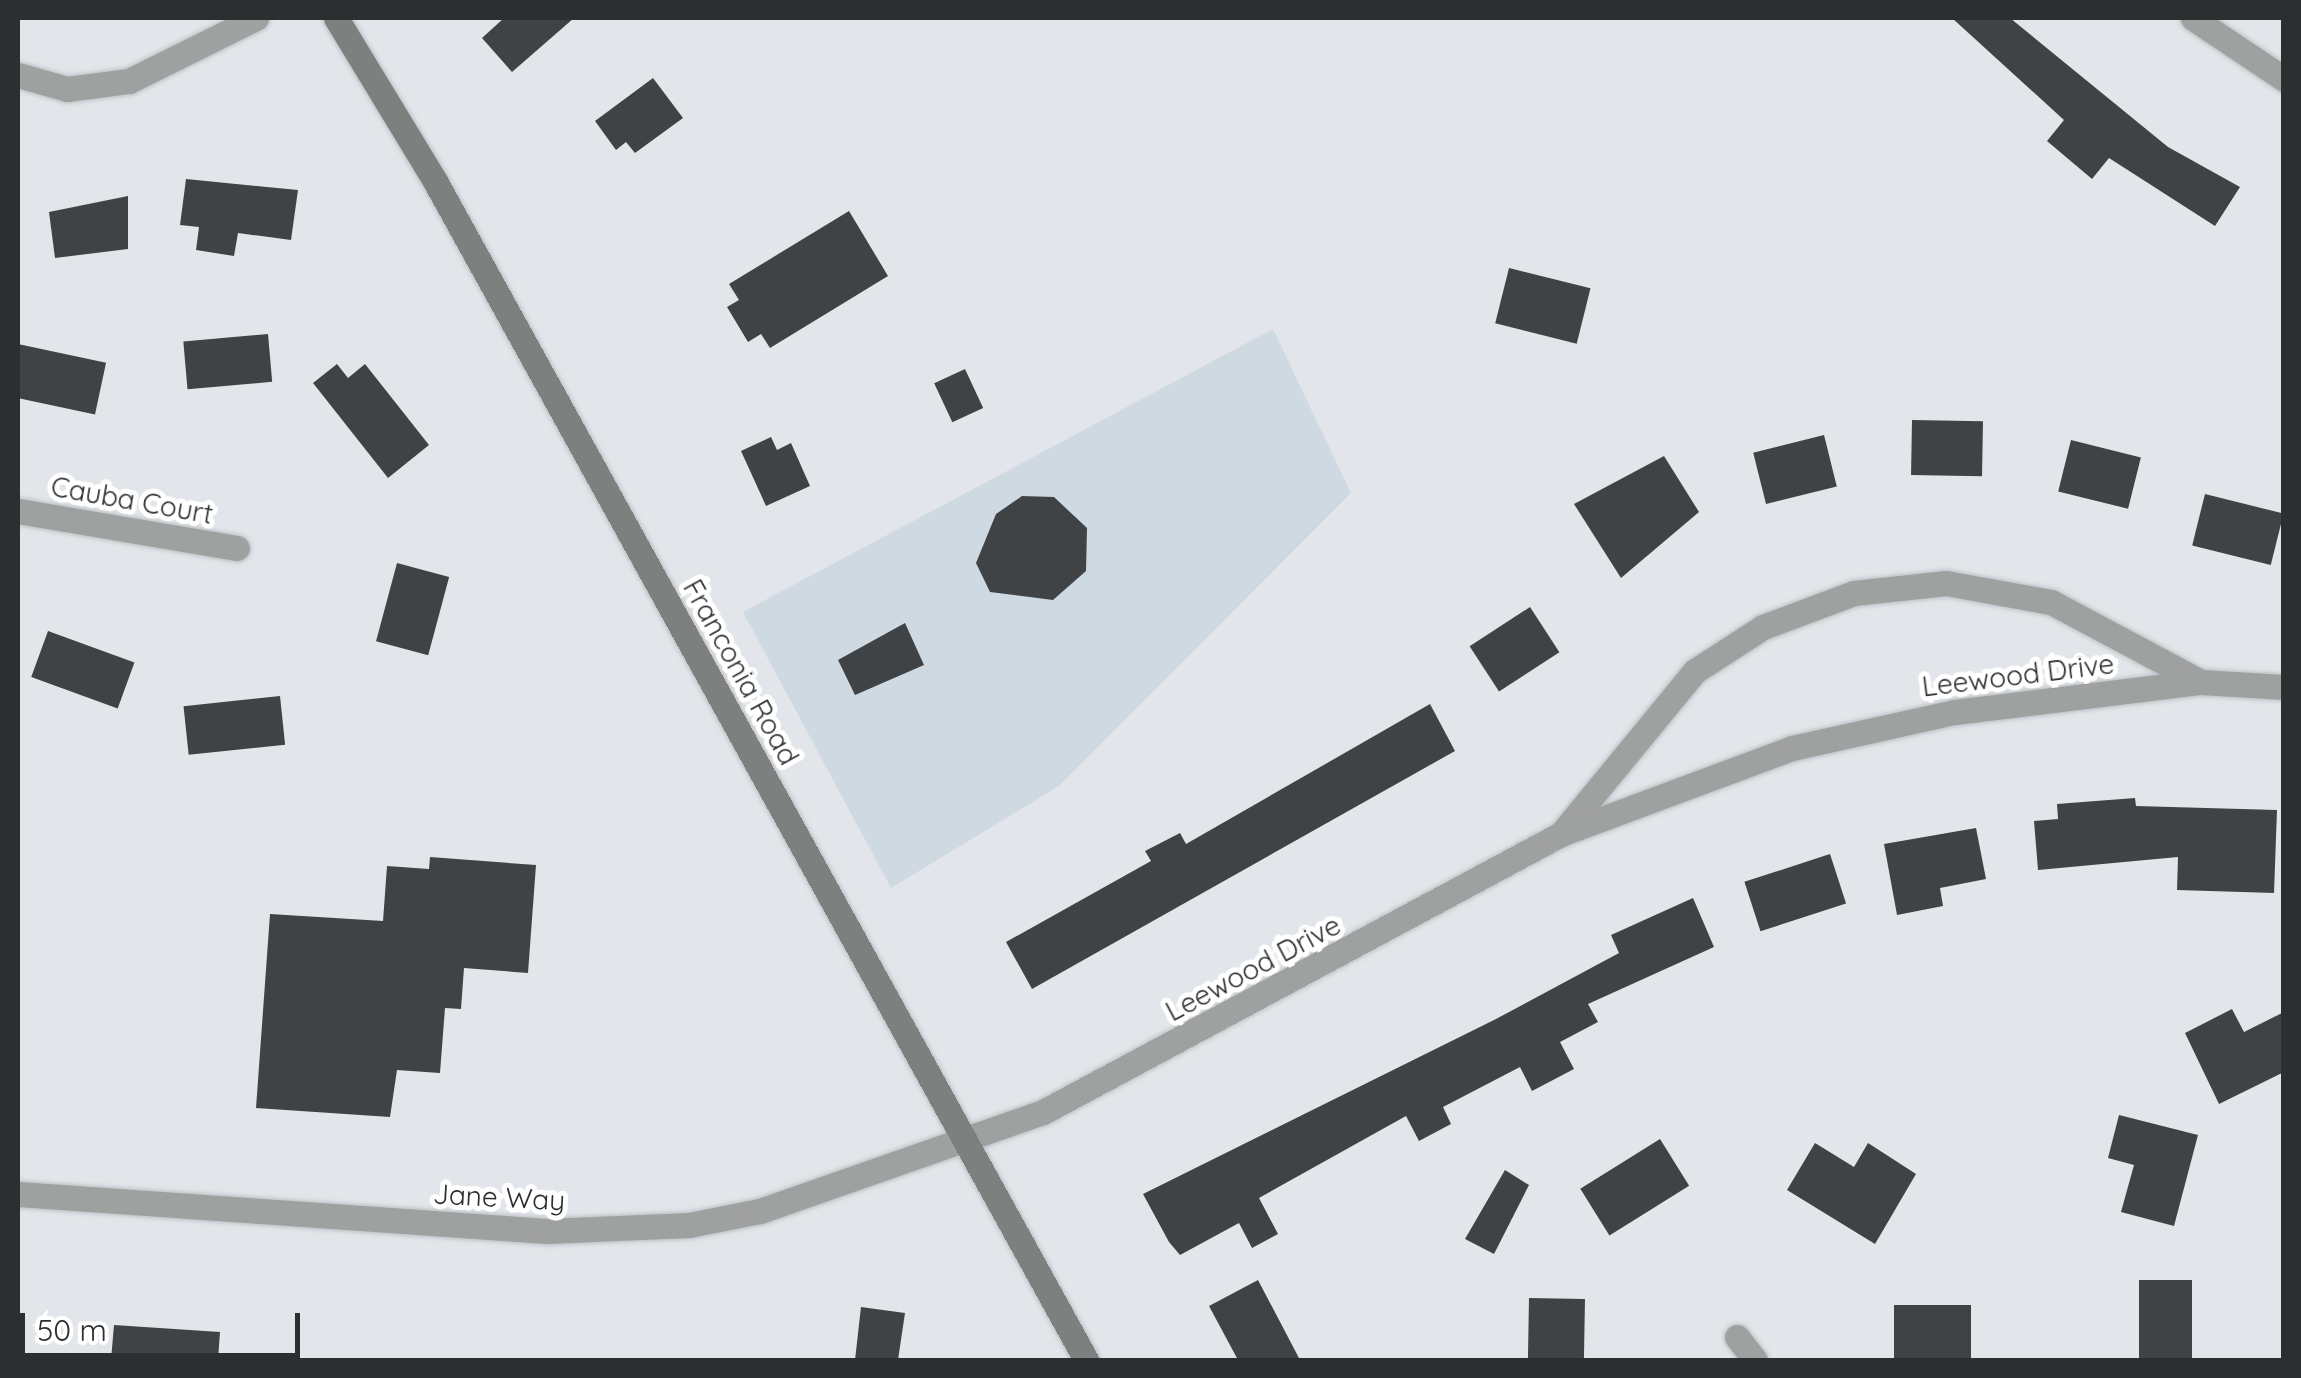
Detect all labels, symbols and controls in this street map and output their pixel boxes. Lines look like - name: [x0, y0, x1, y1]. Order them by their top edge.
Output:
- street label: Cauba Court: [48, 469, 216, 531]
- street label: Franconia Road: [676, 573, 806, 771]
- street label: Leewood Drive: [1920, 647, 2116, 703]
- street label: Leewood Drive: [1160, 908, 1346, 1028]
- street label: Jane Way: [432, 1177, 566, 1217]
- scale bar: [25, 1293, 305, 1355]
- text: 50 m: [37, 1311, 107, 1349]

